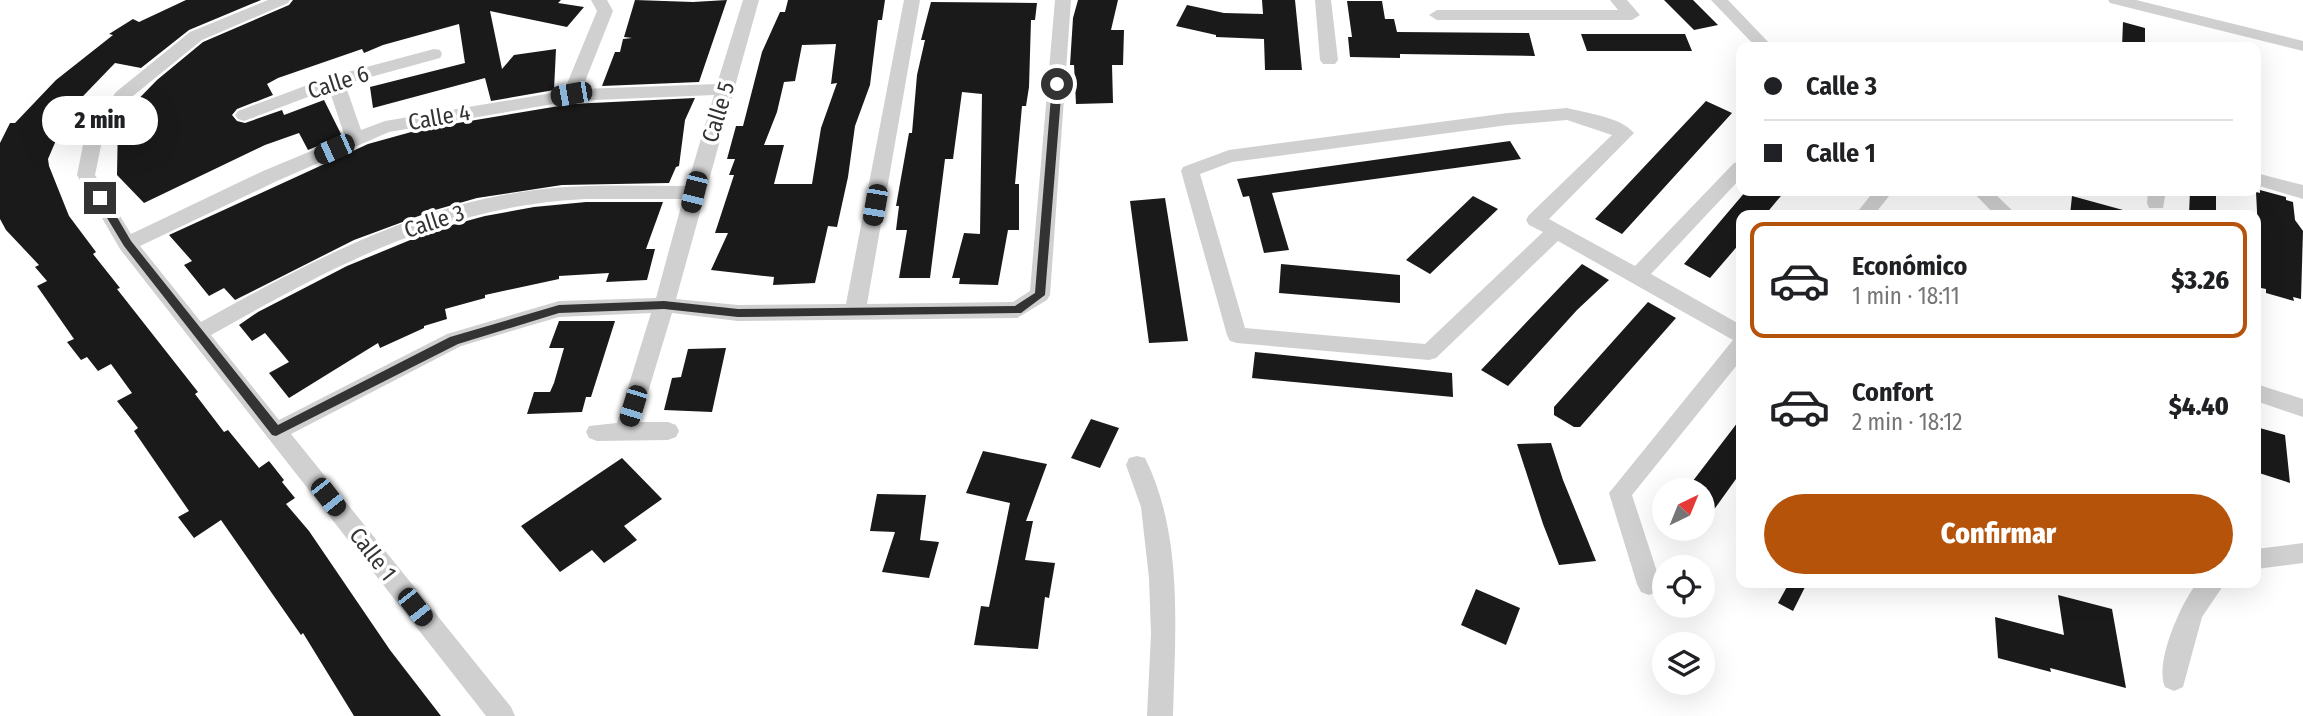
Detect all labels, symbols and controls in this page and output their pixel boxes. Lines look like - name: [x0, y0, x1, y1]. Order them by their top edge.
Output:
- street label: Calle 6: [304, 59, 372, 105]
- route start: [1041, 68, 1073, 100]
- text: Calle 3: [1806, 71, 1877, 102]
- street label: Calle 5: [696, 78, 740, 146]
- car: [549, 80, 594, 108]
- callout: 2 min: [42, 96, 158, 146]
- street label: Calle 4: [406, 98, 472, 136]
- text: 2 min: [75, 106, 125, 134]
- car: [311, 131, 358, 167]
- text: Calle 1: [1806, 138, 1876, 169]
- car: [679, 169, 710, 215]
- route end: [84, 182, 116, 214]
- car: [862, 182, 889, 228]
- street label: Calle 3: [400, 198, 468, 244]
- icon: car: [1768, 249, 1831, 312]
- text: Económico: [1852, 251, 1967, 282]
- text: $3.26: [2171, 265, 2229, 296]
- text: 1 min · 18:11: [1852, 282, 1960, 310]
- icon: car: [1768, 375, 1831, 438]
- text: Confort: [1852, 377, 1933, 408]
- car: [617, 383, 650, 429]
- text: $4.40: [2169, 391, 2229, 422]
- text: 2 min · 18:12: [1852, 408, 1962, 436]
- car: [307, 474, 350, 520]
- north arrow: [1652, 478, 1715, 541]
- map controls: [1652, 478, 1715, 695]
- button: Confirmar: [1764, 494, 2233, 574]
- street label: Calle 1: [343, 522, 403, 586]
- button: locate: [1652, 555, 1715, 618]
- car: [394, 584, 437, 630]
- button: layers: [1652, 632, 1715, 695]

